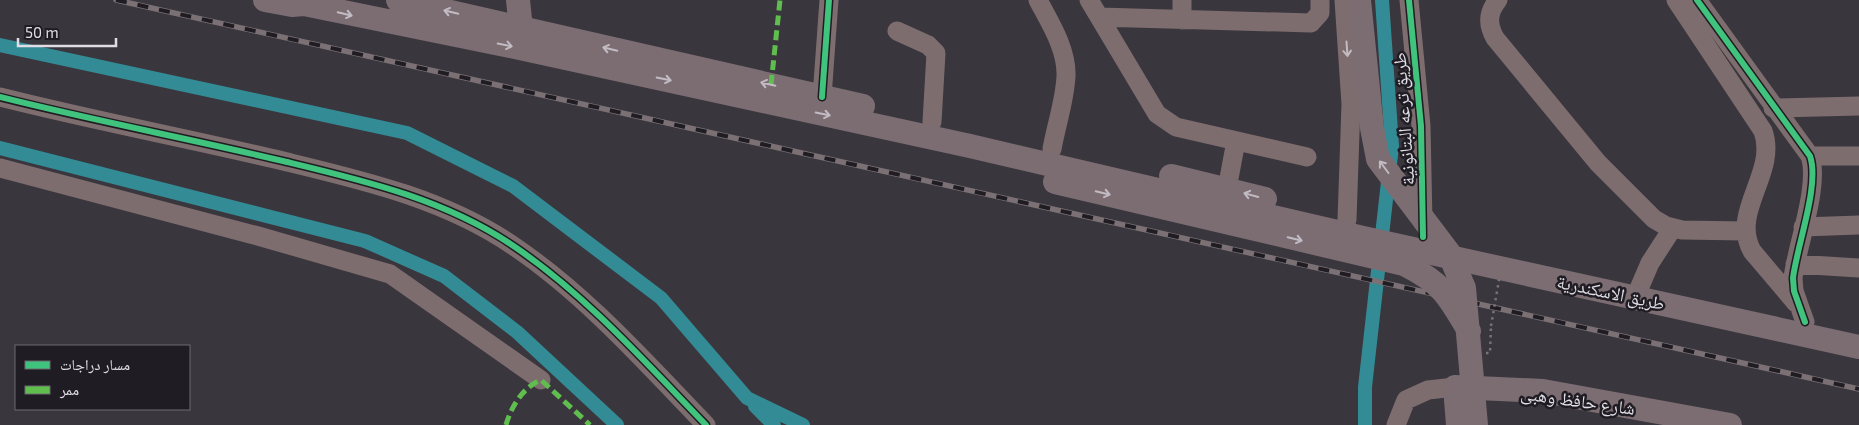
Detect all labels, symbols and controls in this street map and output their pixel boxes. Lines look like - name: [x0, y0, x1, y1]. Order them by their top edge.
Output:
- one-way arrow: [444, 7, 460, 17]
- one-way arrow: [337, 10, 353, 19]
- scale bar: [18, 15, 115, 47]
- text: 50 m: [25, 23, 59, 41]
- one-way arrow: [497, 40, 513, 50]
- one-way arrow: [1343, 40, 1352, 56]
- one-way arrow: [602, 44, 618, 53]
- street label: طريق ترعه البتانونية: [1387, 52, 1420, 186]
- one-way arrow: [655, 75, 671, 84]
- one-way arrow: [761, 79, 777, 88]
- one-way arrow: [814, 110, 830, 119]
- one-way arrow: [1379, 161, 1390, 174]
- one-way arrow: [1094, 189, 1110, 198]
- one-way arrow: [1243, 190, 1259, 199]
- one-way arrow: [1286, 235, 1302, 244]
- street label: طريق الاسكندرية: [1555, 270, 1667, 315]
- legend: [15, 345, 190, 410]
- text: مسار دراجات: [60, 355, 130, 374]
- text: ممر: [59, 380, 79, 399]
- street label: شارع حافظ وهبى: [1519, 381, 1636, 420]

